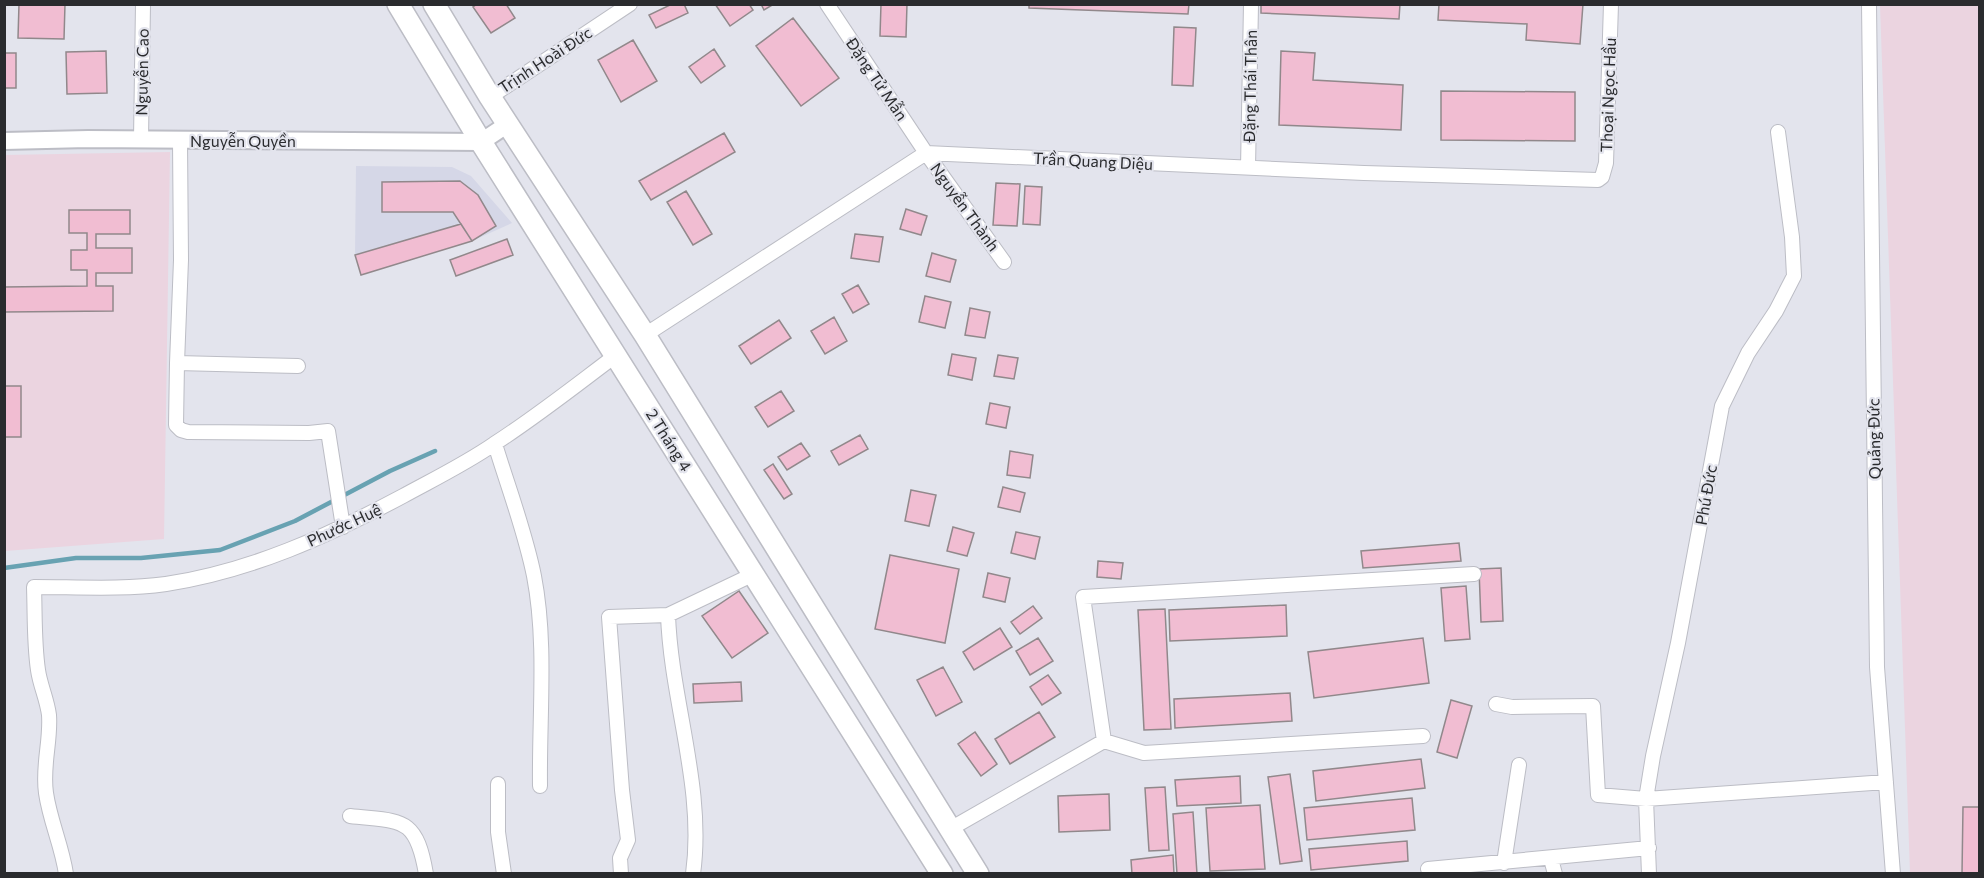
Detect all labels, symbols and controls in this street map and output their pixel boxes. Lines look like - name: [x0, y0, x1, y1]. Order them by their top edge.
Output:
- street label: Trịnh Hoài Đức: [494, 22, 595, 97]
- street label: Nguyễn Cao: [131, 28, 152, 116]
- street label: Đặng Thái Thân: [1239, 29, 1260, 144]
- street label: Đặng Tử Mẫn: [842, 33, 912, 124]
- street label: Thoại Ngọc Hầu: [1596, 37, 1619, 153]
- street label: Nguyễn Quyền: [190, 131, 296, 150]
- street label: Trần Quang Diệu: [1032, 148, 1154, 173]
- street label: Nguyễn Thành: [927, 159, 1004, 255]
- street label: Quảng Đức: [1863, 398, 1884, 480]
- street label: 2 Tháng 4: [643, 405, 696, 475]
- street label: Phú Đức: [1691, 463, 1720, 527]
- street label: Phước Huệ: [304, 499, 384, 550]

